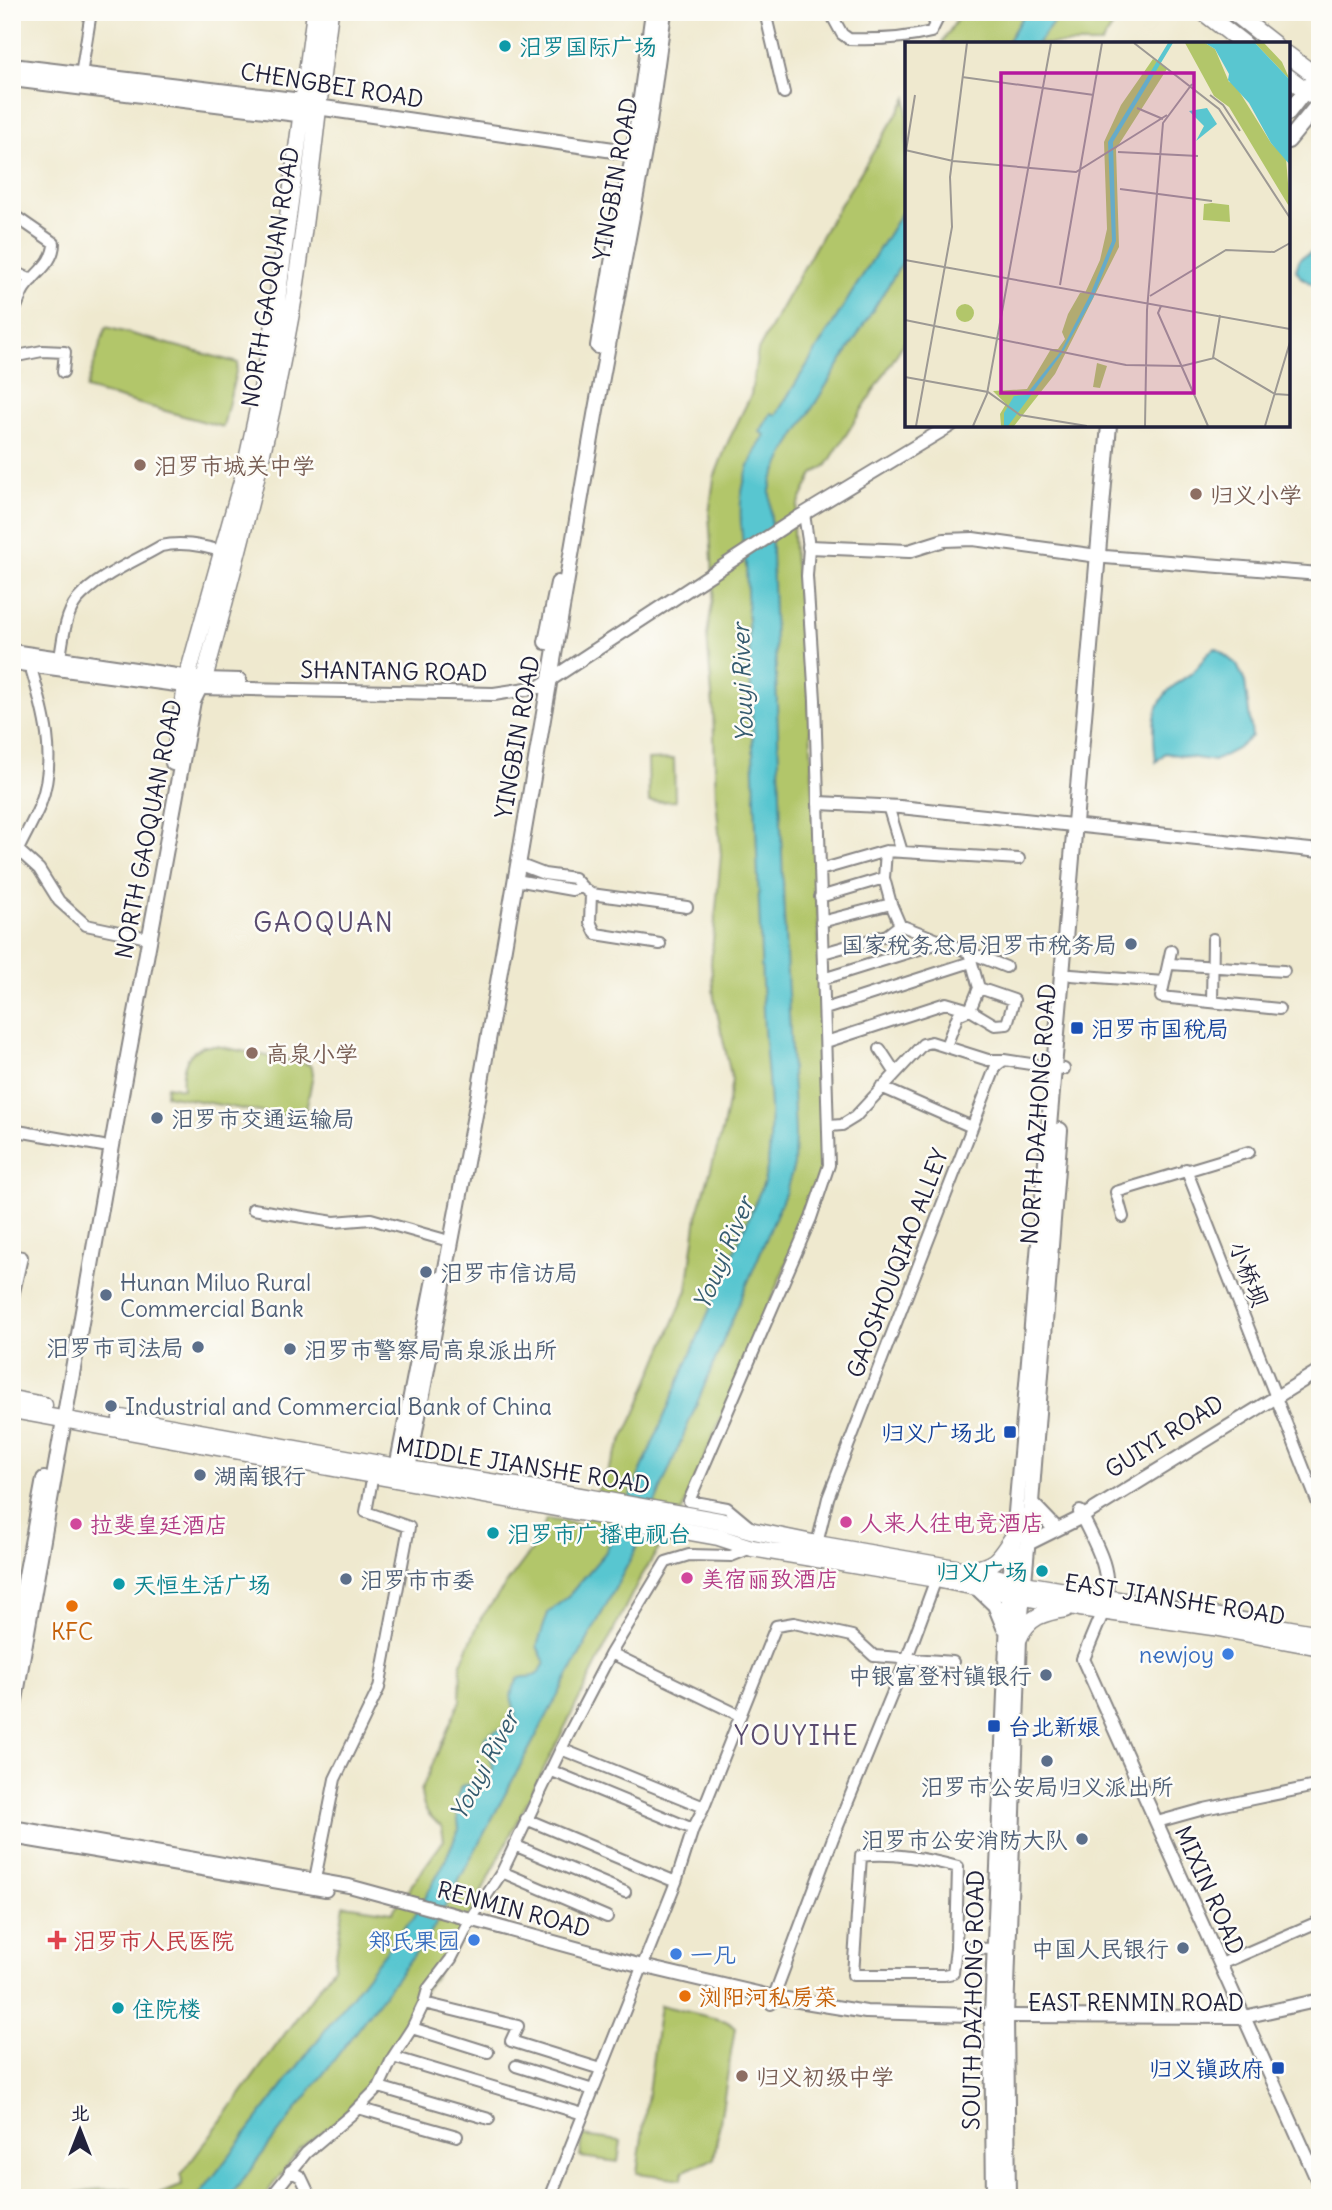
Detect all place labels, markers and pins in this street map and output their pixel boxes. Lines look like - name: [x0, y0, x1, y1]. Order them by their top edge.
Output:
- place label: 汨罗国际广场: [519, 32, 657, 61]
- marker: 汨罗国际广场: [497, 38, 513, 54]
- place label: 汨罗市城关中学: [154, 451, 315, 480]
- marker: 汨罗市城关中学: [132, 457, 148, 473]
- place label: 归义小学: [1210, 480, 1302, 509]
- marker: 归义小学: [1188, 486, 1204, 502]
- place label: 国家税务总局汨罗市税务局: [841, 930, 1117, 959]
- marker: 国家税务总局汨罗市税务局: [1123, 936, 1139, 952]
- place label: 汨罗市国税局: [1091, 1014, 1229, 1043]
- marker: 汨罗市国税局: [1069, 1020, 1085, 1036]
- place label: 高泉小学: [266, 1039, 358, 1068]
- marker: 高泉小学: [244, 1045, 260, 1061]
- place label: 汨罗市交通运输局: [171, 1104, 355, 1133]
- marker: 汨罗市交通运输局: [149, 1110, 165, 1126]
- place label: 汨罗市信访局: [440, 1258, 578, 1287]
- marker: 汨罗市信访局: [418, 1264, 434, 1280]
- place label: Hunan Miluo Rural Commercial Bank: [120, 1268, 311, 1323]
- marker: Hunan Miluo Rural Commercial Bank: [98, 1287, 114, 1303]
- place label: 汨罗市司法局: [46, 1333, 184, 1362]
- place label: 汨罗市警察局高泉派出所: [304, 1335, 557, 1364]
- marker: 汨罗市司法局: [190, 1339, 206, 1355]
- marker: 汨罗市警察局高泉派出所: [282, 1341, 298, 1357]
- place label: Industrial and Commercial Bank of China: [125, 1392, 552, 1421]
- marker: Industrial and Commercial Bank of China: [103, 1398, 119, 1414]
- place label: 归义广场北: [881, 1418, 996, 1447]
- marker: 归义广场北: [1002, 1424, 1018, 1440]
- place label: 湖南银行: [214, 1461, 306, 1490]
- marker: 湖南银行: [192, 1467, 208, 1483]
- place label: 人来人往电竞酒店: [860, 1508, 1044, 1537]
- place label: 拉斐皇廷酒店: [90, 1510, 228, 1539]
- marker: 人来人往电竞酒店: [838, 1514, 854, 1530]
- marker: 拉斐皇廷酒店: [68, 1516, 84, 1532]
- place label: 汨罗市广播电视台: [507, 1519, 691, 1548]
- marker: 汨罗市广播电视台: [485, 1525, 501, 1541]
- place label: 归义广场: [936, 1557, 1028, 1586]
- marker: 归义广场: [1034, 1563, 1050, 1579]
- place label: 美宿丽致酒店: [701, 1564, 839, 1593]
- place label: 汨罗市市委: [360, 1565, 475, 1594]
- place label: 天恒生活广场: [133, 1570, 271, 1599]
- marker: 美宿丽致酒店: [679, 1570, 695, 1586]
- marker: 汨罗市市委: [338, 1571, 354, 1587]
- marker: 天恒生活广场: [111, 1576, 127, 1592]
- marker: KFC: [64, 1598, 80, 1614]
- place label: KFC: [51, 1617, 93, 1646]
- place label: newjoy: [1139, 1640, 1214, 1669]
- marker: newjoy: [1220, 1646, 1236, 1662]
- place label: 中银富登村镇银行: [848, 1661, 1032, 1690]
- marker: 中银富登村镇银行: [1038, 1667, 1054, 1683]
- place label: 台北新娘: [1008, 1712, 1100, 1741]
- marker: 台北新娘: [986, 1718, 1002, 1734]
- marker: 汨罗市公安局归义派出所: [1039, 1753, 1055, 1769]
- place label: 汨罗市公安局归义派出所: [921, 1772, 1174, 1801]
- place label: 汨罗市公安消防大队: [861, 1825, 1068, 1854]
- marker: 汨罗市公安消防大队: [1074, 1831, 1090, 1847]
- place label: 汨罗市人民医院: [73, 1926, 234, 1955]
- place label: 郑氏果园: [368, 1926, 460, 1955]
- marker: 汨罗市人民医院: [47, 1930, 67, 1950]
- marker: 郑氏果园: [466, 1932, 482, 1948]
- place label: 中国人民银行: [1031, 1934, 1169, 1963]
- place label: 一凡: [690, 1940, 736, 1969]
- marker: 中国人民银行: [1175, 1940, 1191, 1956]
- marker: 一凡: [668, 1946, 684, 1962]
- place label: 浏阳河私房菜: [699, 1982, 837, 2011]
- marker: 浏阳河私房菜: [677, 1988, 693, 2004]
- place label: 住院楼: [132, 1994, 201, 2023]
- marker: 住院楼: [110, 2000, 126, 2016]
- place label: 归义镇政府: [1149, 2054, 1264, 2083]
- marker: 归义镇政府: [1270, 2060, 1286, 2076]
- place label: 归义初级中学: [756, 2062, 894, 2091]
- marker: 归义初级中学: [734, 2068, 750, 2084]

